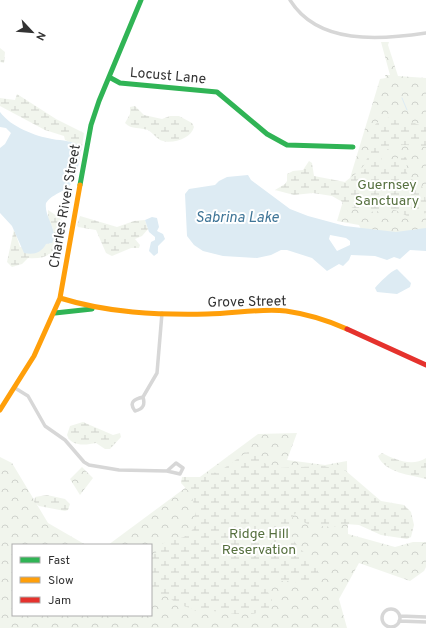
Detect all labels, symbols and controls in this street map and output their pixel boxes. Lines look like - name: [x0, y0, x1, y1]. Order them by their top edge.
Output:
- north arrow: [12, 12, 52, 52]
- text: N: [32, 29, 48, 43]
- street label: Locust Lane: [129, 65, 207, 88]
- street label: Charles River Street: [46, 143, 85, 270]
- park label: Guernsey Sanctuary: [355, 177, 419, 210]
- water label: Sabrina Lake: [195, 209, 279, 228]
- street label: Grove Street: [207, 293, 287, 312]
- park label: Ridge Hill Reservation: [222, 526, 296, 559]
- legend: [12, 544, 152, 616]
- text: Fast: [48, 553, 70, 569]
- text: Slow: [48, 573, 74, 589]
- text: Jam: [48, 593, 71, 609]

